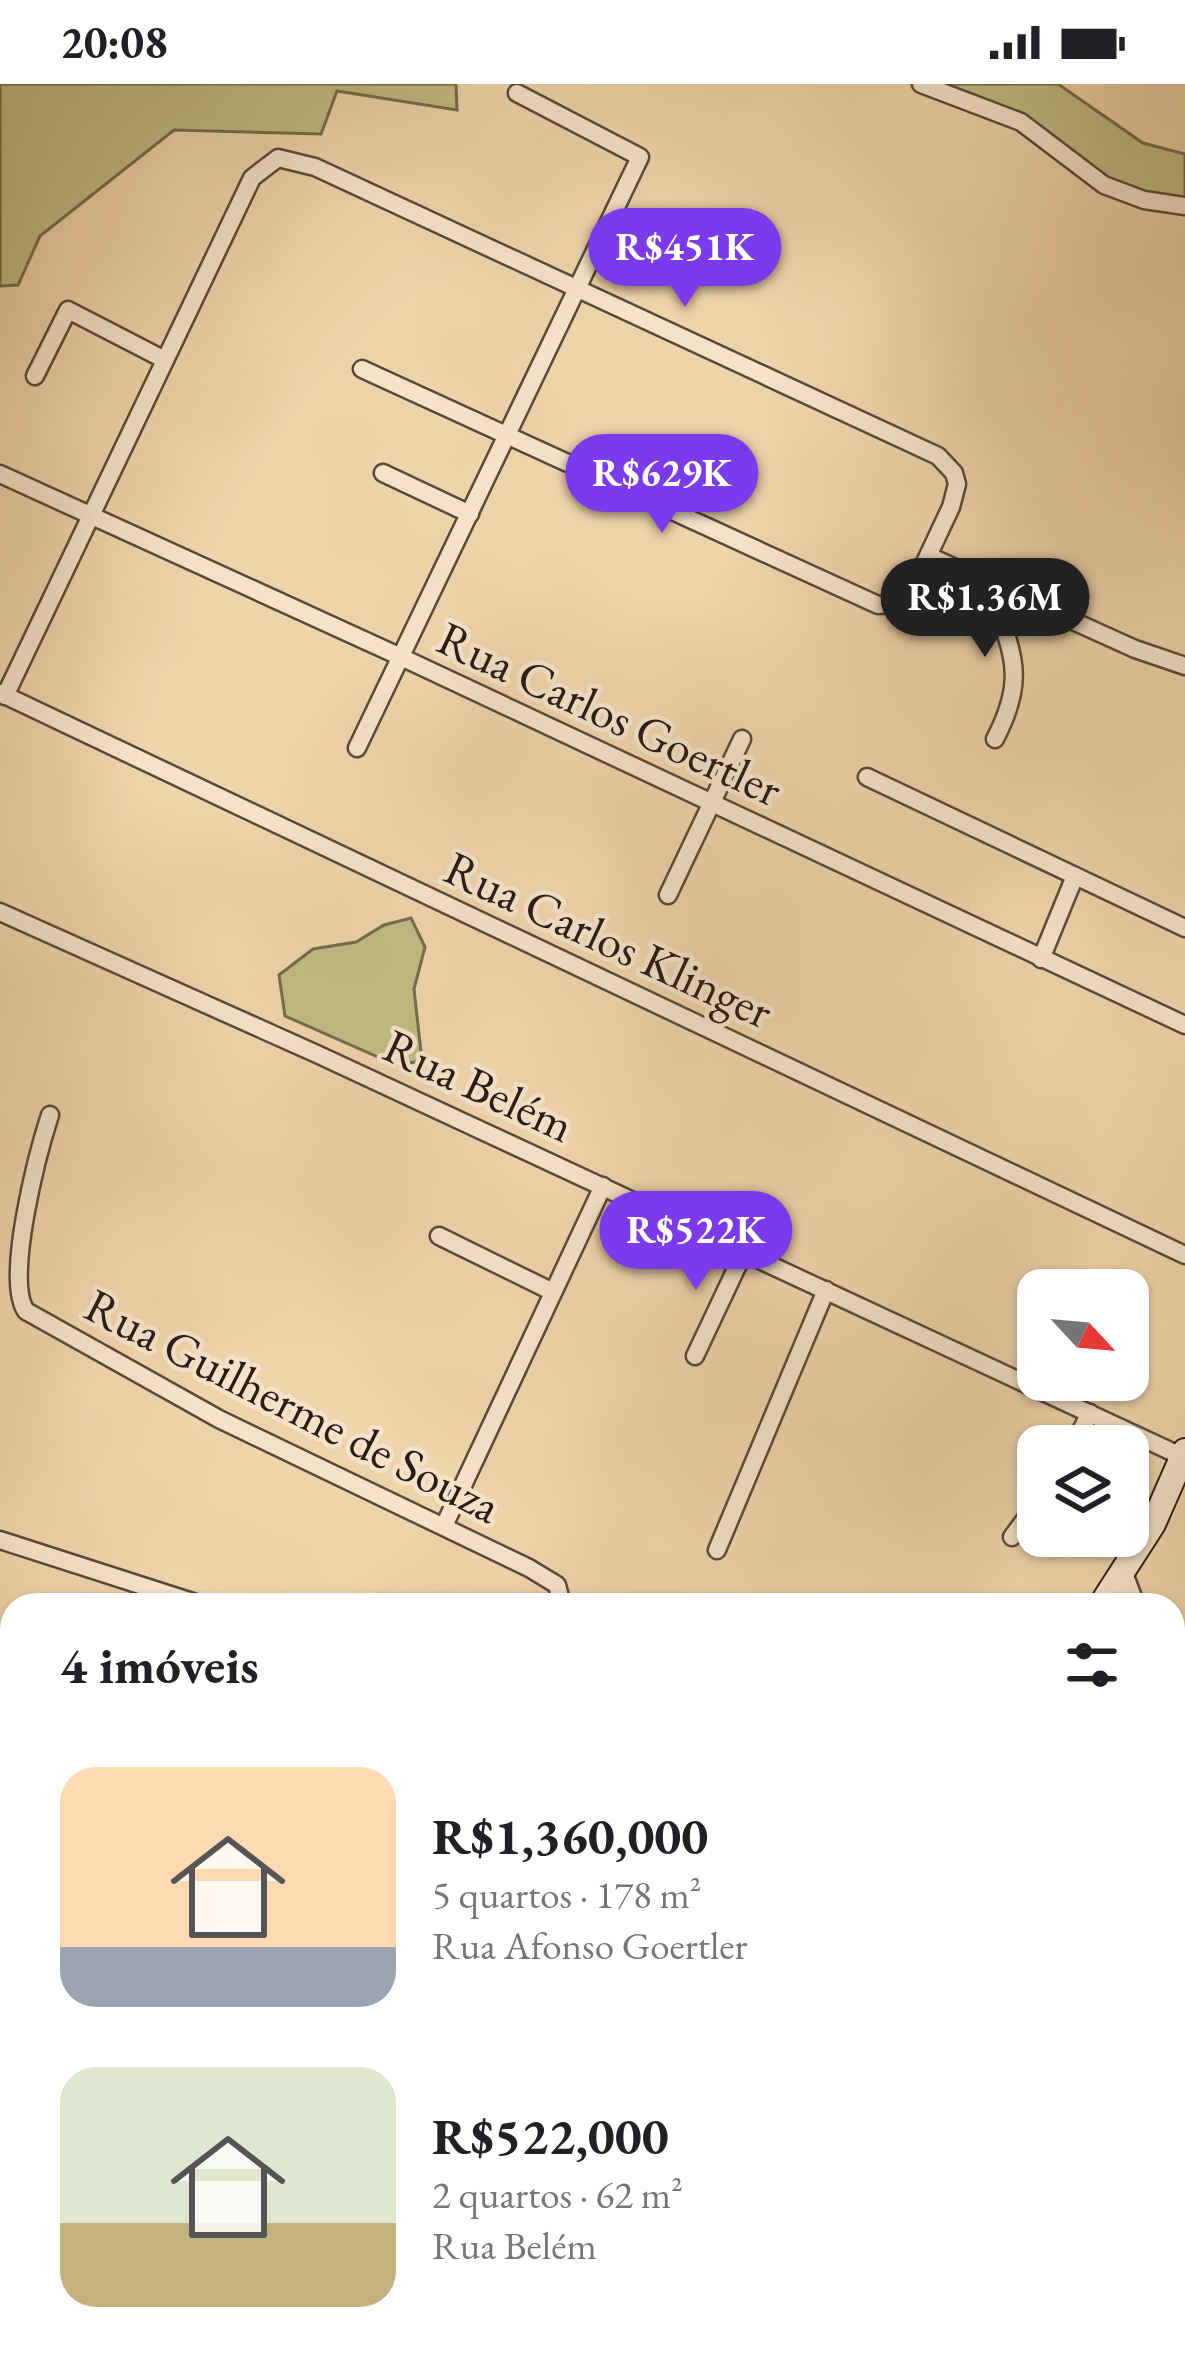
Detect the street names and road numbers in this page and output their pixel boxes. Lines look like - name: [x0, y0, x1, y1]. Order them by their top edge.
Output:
- street label: Rua Carlos Goertler: [428, 606, 792, 820]
- street label: Rua Carlos Klinger: [435, 836, 783, 1042]
- street label: Rua Belém: [374, 1014, 584, 1156]
- street label: Rua Guilherme de Souza: [75, 1273, 512, 1537]

